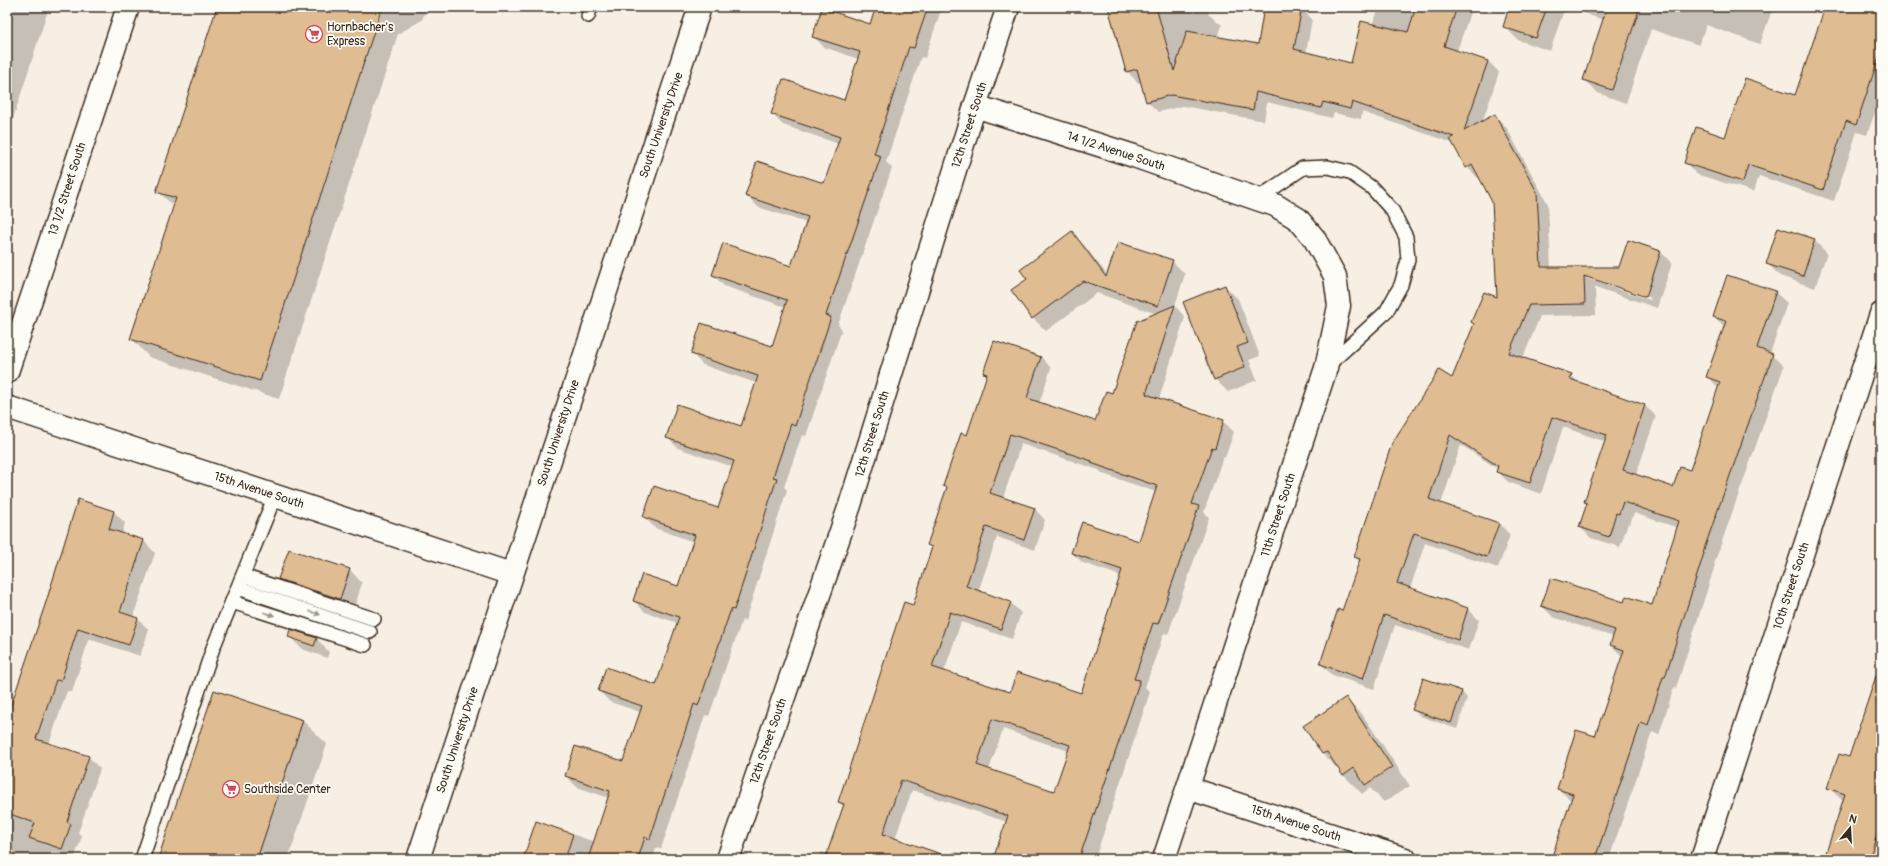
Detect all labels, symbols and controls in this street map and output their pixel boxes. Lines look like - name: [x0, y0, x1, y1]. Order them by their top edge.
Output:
- place label: Hornbacher's Express: [327, 20, 394, 49]
- supermarket icon: Hornbacher's Express: [304, 24, 324, 44]
- street label: South University Drive: [636, 70, 687, 180]
- street label: 12th Street South: [949, 80, 991, 170]
- street label: 14 1/2 Avenue South: [1065, 129, 1167, 174]
- street label: 13 1/2 Street South: [45, 140, 90, 238]
- street label: South University Drive: [534, 378, 583, 488]
- street label: 12th Street South: [852, 389, 893, 479]
- street label: 15th Avenue South: [212, 469, 306, 512]
- street label: 11th Street South: [1258, 471, 1299, 559]
- street label: 10th Street South: [1770, 540, 1813, 632]
- one-way arrow: [309, 610, 321, 616]
- one-way arrow: [264, 611, 276, 617]
- street label: South University Drive: [433, 685, 482, 795]
- street label: 12th Street South: [747, 696, 790, 786]
- supermarket icon: Southside Center: [221, 779, 241, 799]
- place label: Southside Center: [244, 782, 331, 797]
- street label: 15th Avenue South: [1249, 802, 1343, 845]
- north arrow: [1830, 808, 1870, 848]
- text: N: [1847, 812, 1859, 826]

